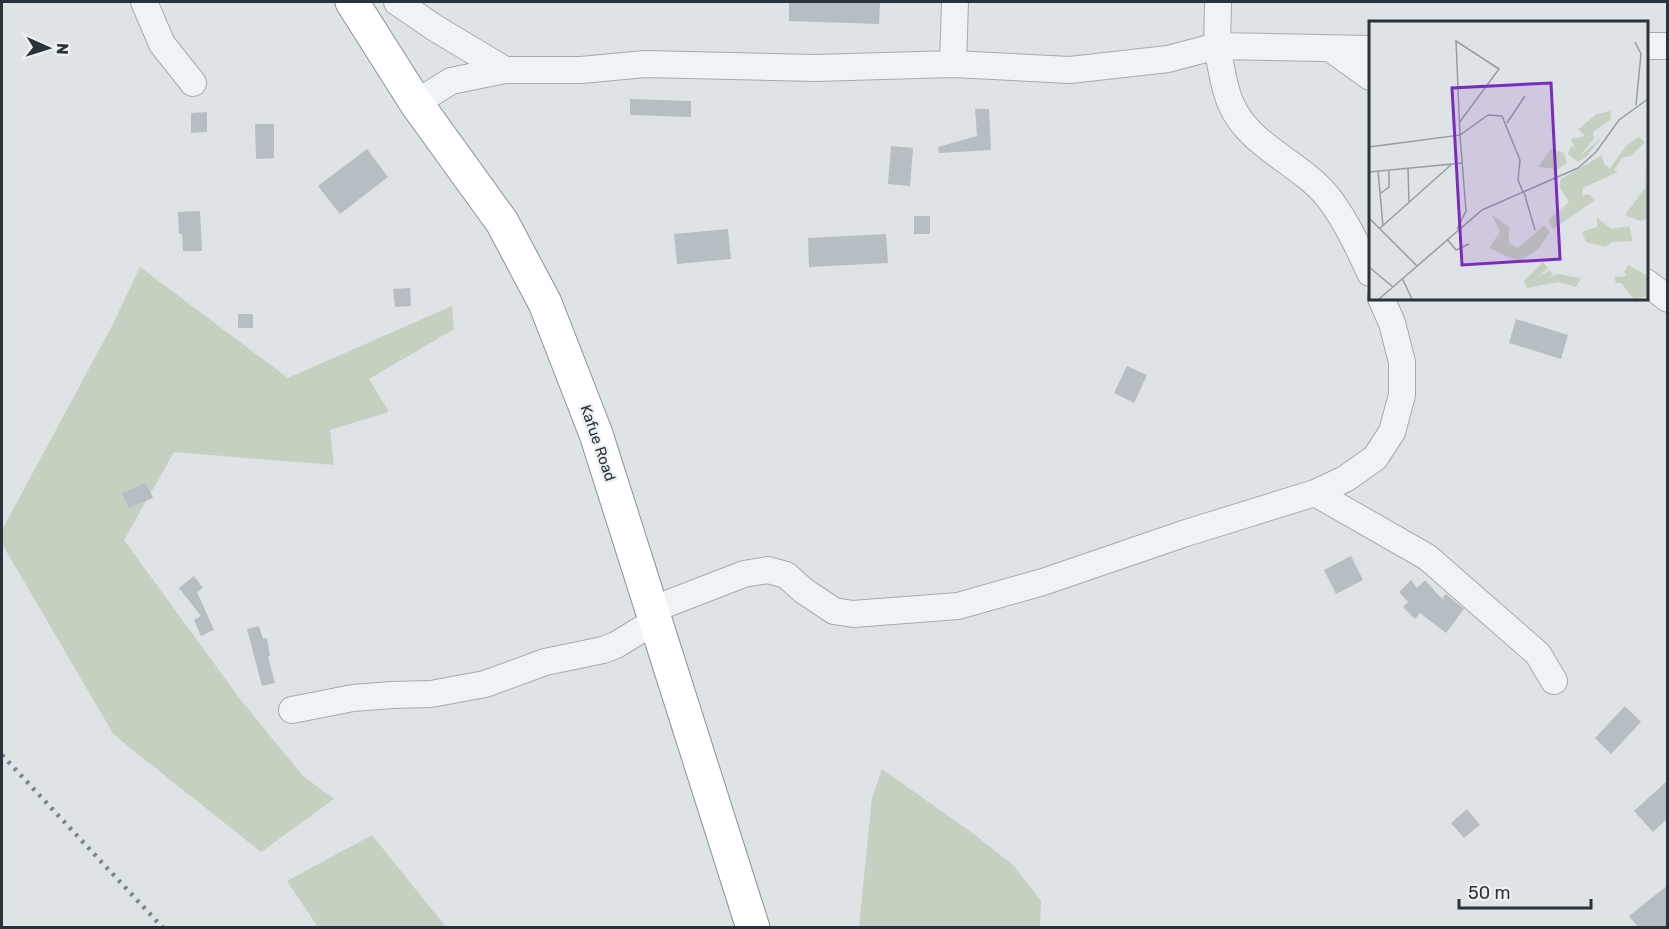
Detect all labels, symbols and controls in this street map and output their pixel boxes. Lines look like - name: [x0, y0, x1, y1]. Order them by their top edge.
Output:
- north arrow: [18, 18, 78, 78]
- inset map: [1369, 21, 1648, 300]
- text: N: [53, 43, 72, 55]
- street label: Kafue Road: [577, 402, 619, 484]
- scale bar: [1459, 872, 1591, 910]
- text: 50 m: [1468, 882, 1511, 904]

